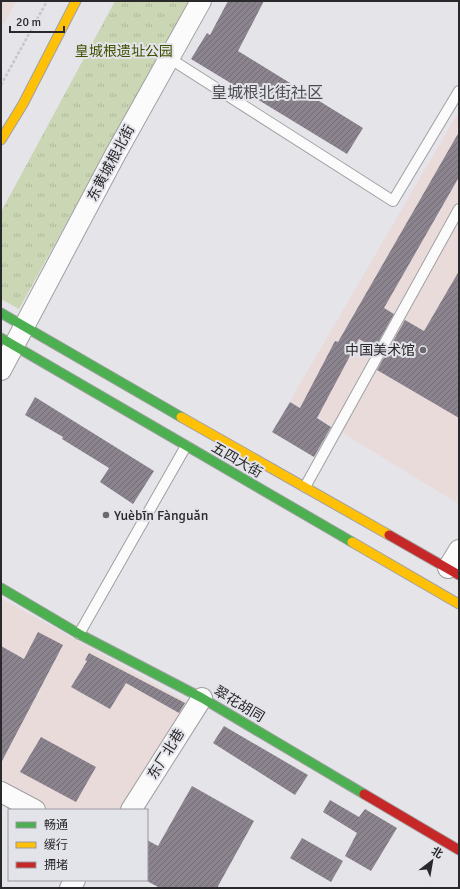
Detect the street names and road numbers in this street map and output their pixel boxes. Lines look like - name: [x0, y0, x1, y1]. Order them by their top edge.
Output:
- street label: 东黄城根北街: [84, 122, 138, 204]
- street label: 五四大街: [209, 439, 265, 481]
- street label: 翠花胡同: [211, 682, 267, 726]
- street label: 东厂北巷: [144, 726, 188, 782]

